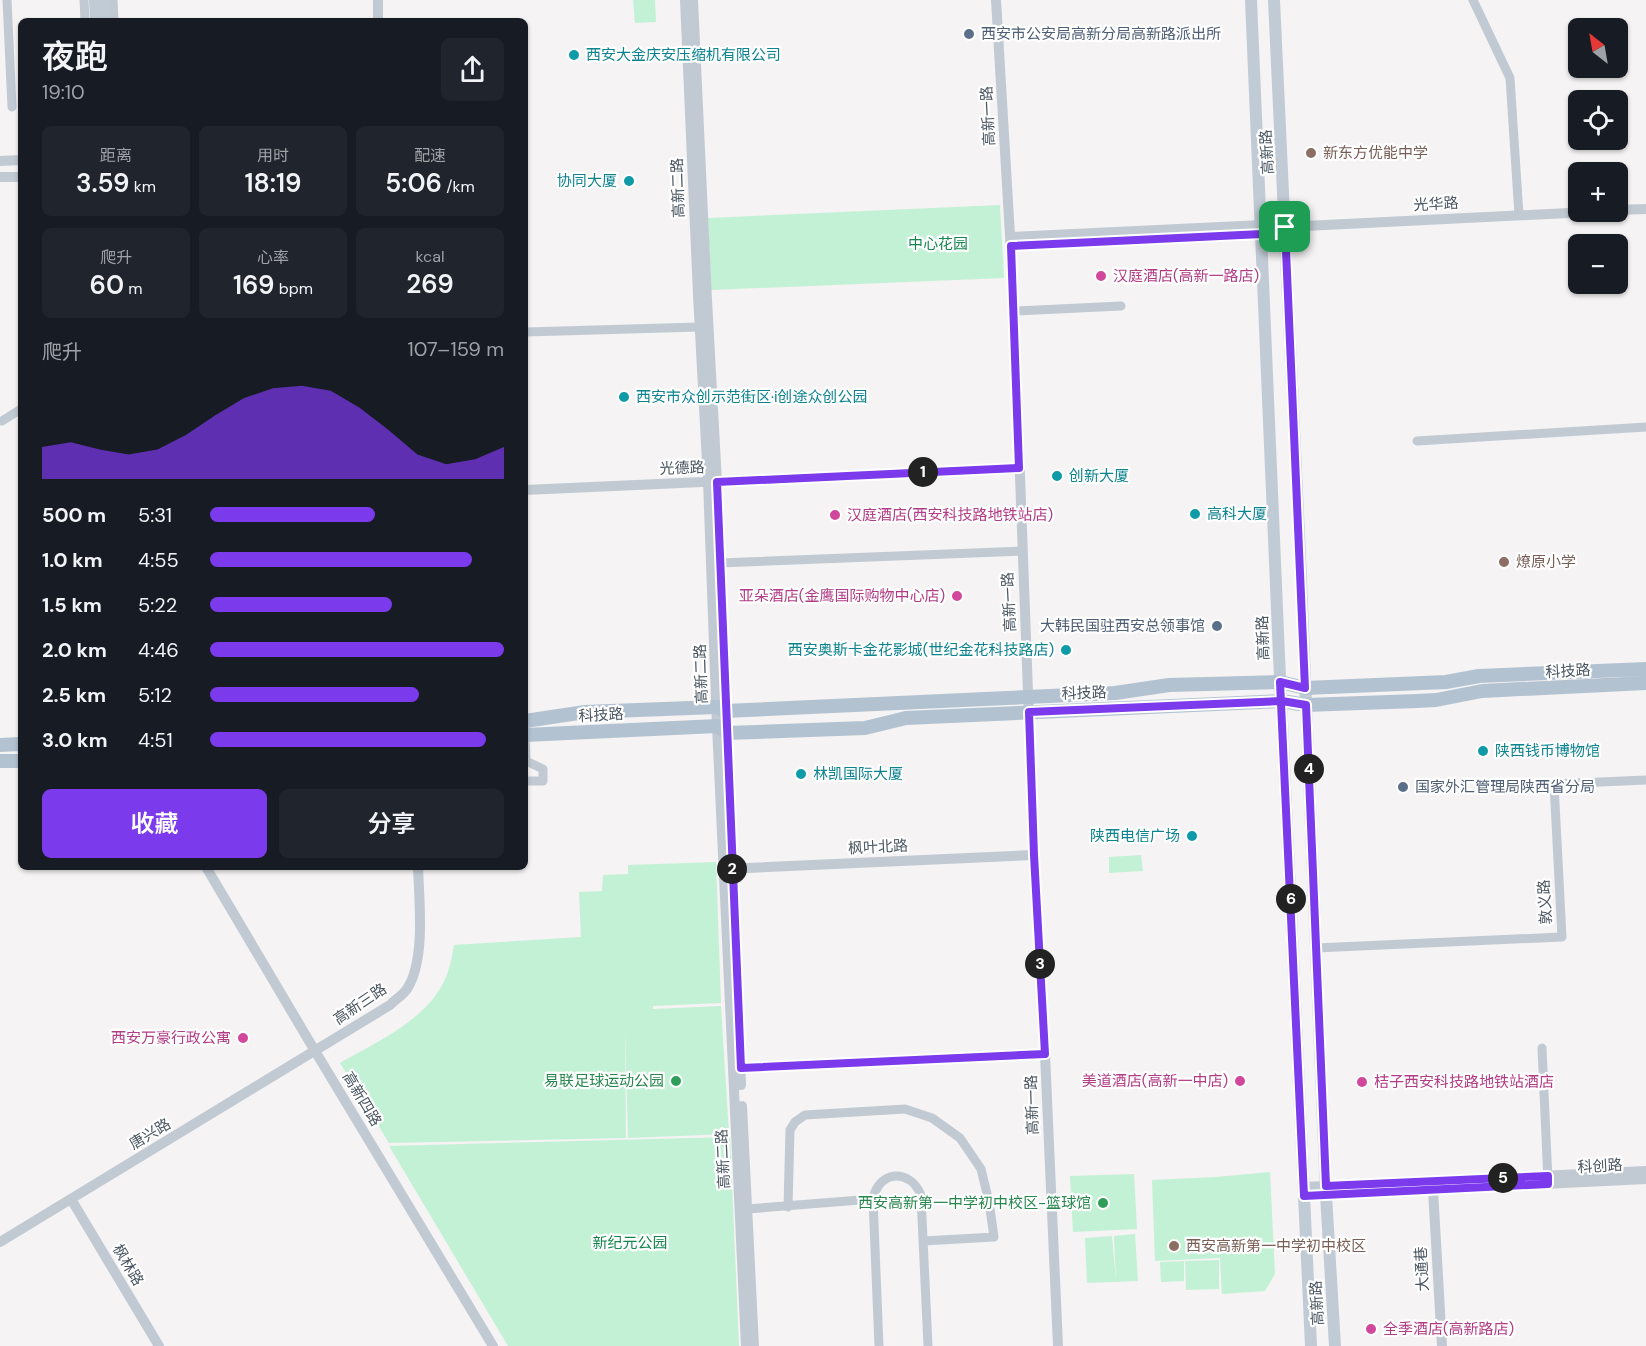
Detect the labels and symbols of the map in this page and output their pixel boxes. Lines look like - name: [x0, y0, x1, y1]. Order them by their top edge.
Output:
- north arrow: [1568, 18, 1628, 78]
- place label: 西安市公安局高新分局高新路派出所: [981, 24, 1221, 44]
- marker: 西安市公安局高新分局高新路派出所: [962, 27, 976, 41]
- place label: 西安大金庆安压缩机有限公司: [586, 45, 781, 65]
- marker: 西安大金庆安压缩机有限公司: [567, 48, 581, 62]
- street label: 高新一路: [976, 86, 1000, 146]
- street label: 高新路: [1256, 129, 1278, 175]
- place label: 新东方优能中学: [1323, 143, 1428, 163]
- marker: 新东方优能中学: [1304, 146, 1318, 160]
- street label: 高新二路: [667, 158, 689, 218]
- place label: 协同大厦: [557, 171, 617, 191]
- marker: 协同大厦: [622, 174, 636, 188]
- street label: 光华路: [1413, 193, 1459, 215]
- pin: [1259, 201, 1310, 252]
- park label: 中心花园: [908, 234, 968, 254]
- place label: 汉庭酒店(高新一路店): [1113, 266, 1259, 286]
- marker: 汉庭酒店(高新一路店): [1094, 269, 1108, 283]
- place label: 西安市众创示范街区·i创途众创公园: [636, 387, 868, 407]
- marker: 西安市众创示范街区·i创途众创公园: [617, 390, 631, 404]
- street label: 光德路: [659, 457, 705, 479]
- pin: 1: [908, 457, 938, 487]
- place label: 创新大厦: [1069, 466, 1129, 486]
- marker: 创新大厦: [1050, 469, 1064, 483]
- place label: 高科大厦: [1207, 504, 1267, 524]
- place label: 汉庭酒店(西安科技路地铁站店): [847, 505, 1053, 525]
- marker: 高科大厦: [1188, 507, 1202, 521]
- marker: 汉庭酒店(西安科技路地铁站店): [828, 508, 842, 522]
- place label: 燎原小学: [1516, 552, 1576, 572]
- marker: 燎原小学: [1497, 555, 1511, 569]
- street label: 高新一路: [997, 572, 1021, 632]
- place label: 亚朵酒店(金鹰国际购物中心店): [739, 586, 945, 606]
- marker: 亚朵酒店(金鹰国际购物中心店): [950, 589, 964, 603]
- street label: 高新路: [1252, 615, 1274, 661]
- place label: 大韩民国驻西安总领事馆: [1040, 616, 1205, 636]
- marker: 大韩民国驻西安总领事馆: [1210, 619, 1224, 633]
- place label: 西安奥斯卡金花影城(世纪金花科技路店): [788, 640, 1054, 660]
- marker: 西安奥斯卡金花影城(世纪金花科技路店): [1059, 643, 1073, 657]
- street label: 高新二路: [690, 644, 712, 704]
- street label: 科技路: [1545, 660, 1591, 682]
- street label: 科技路: [1061, 682, 1107, 704]
- street label: 科技路: [578, 704, 624, 726]
- place label: 陕西钱币博物馆: [1495, 741, 1600, 761]
- marker: 陕西钱币博物馆: [1476, 744, 1490, 758]
- pin: 4: [1294, 754, 1324, 784]
- place label: 林凯国际大厦: [813, 764, 903, 784]
- marker: 林凯国际大厦: [794, 767, 808, 781]
- place label: 国家外汇管理局陕西省分局: [1415, 777, 1595, 797]
- marker: 国家外汇管理局陕西省分局: [1396, 780, 1410, 794]
- place label: 陕西电信广场: [1090, 826, 1180, 846]
- marker: 陕西电信广场: [1185, 829, 1199, 843]
- street label: 枫叶北路: [848, 835, 908, 859]
- pin: 2: [717, 854, 747, 884]
- street label: 敦义路: [1534, 879, 1556, 925]
- pin: 6: [1276, 884, 1306, 914]
- pin: 3: [1025, 949, 1055, 979]
- street label: 高新三路: [330, 979, 390, 1029]
- place label: 西安万豪行政公寓: [111, 1028, 231, 1048]
- marker: 西安万豪行政公寓: [236, 1031, 250, 1045]
- street label: 高新四路: [338, 1068, 386, 1130]
- place label: 易联足球运动公园: [544, 1071, 664, 1091]
- place label: 美道酒店(高新一中店): [1082, 1071, 1228, 1091]
- place label: 桔子西安科技路地铁站酒店: [1374, 1072, 1554, 1092]
- marker: 易联足球运动公园: [669, 1074, 683, 1088]
- marker: 美道酒店(高新一中店): [1233, 1074, 1247, 1088]
- street label: 高新一路: [1021, 1075, 1043, 1135]
- marker: 桔子西安科技路地铁站酒店: [1355, 1075, 1369, 1089]
- street label: 唐兴路: [126, 1114, 174, 1154]
- street label: 高新二路: [711, 1129, 735, 1189]
- street label: 科创路: [1577, 1155, 1623, 1177]
- pin: 5: [1488, 1163, 1518, 1193]
- place label: 西安高新第一中学初中校区-篮球馆: [858, 1193, 1091, 1213]
- marker: 西安高新第一中学初中校区-篮球馆: [1096, 1196, 1110, 1210]
- park label: 新纪元公园: [592, 1233, 668, 1253]
- place label: 西安高新第一中学初中校区: [1186, 1236, 1366, 1256]
- marker: 西安高新第一中学初中校区: [1167, 1239, 1181, 1253]
- street label: 枫林路: [108, 1241, 148, 1289]
- street label: 大通巷: [1411, 1246, 1433, 1292]
- street label: 高新路: [1306, 1280, 1328, 1326]
- place label: 全季酒店(高新路店): [1383, 1319, 1514, 1339]
- marker: 全季酒店(高新路店): [1364, 1322, 1378, 1336]

